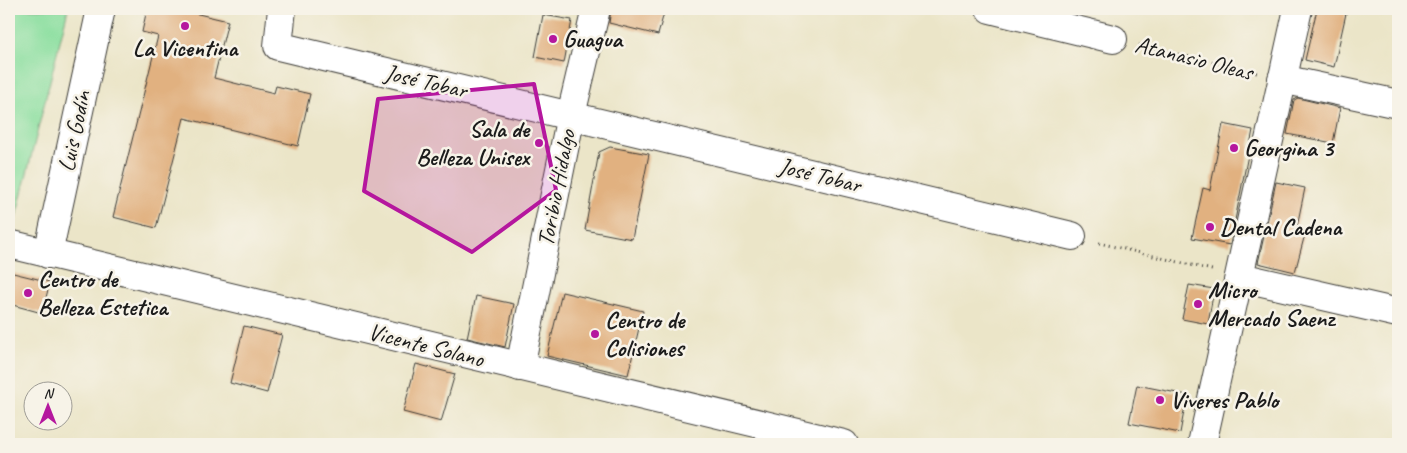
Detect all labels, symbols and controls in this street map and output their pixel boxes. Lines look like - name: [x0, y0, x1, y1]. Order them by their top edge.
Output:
- marker: La Vicentina: [179, 20, 191, 32]
- place label: Guagua: [563, 24, 624, 54]
- street label: Atanasio Oleas: [1132, 29, 1258, 88]
- place label: La Vicentina: [133, 33, 239, 63]
- marker: Guagua: [547, 33, 559, 45]
- street label: José Tobar: [381, 57, 472, 106]
- street label: Luis Godín: [51, 87, 97, 174]
- place label: Sala de Belleza Unisex: [416, 114, 532, 172]
- street label: Toribio Hidalgo: [530, 126, 582, 249]
- place label: Georgina 3: [1244, 133, 1335, 163]
- marker: Sala de Belleza Unisex: [533, 137, 545, 149]
- marker: Georgina 3: [1228, 142, 1240, 154]
- street label: José Tobar: [775, 150, 866, 200]
- place label: Dental Cadena: [1220, 212, 1343, 242]
- marker: Dental Cadena: [1204, 221, 1216, 233]
- place label: Centro de Belleza Estetica: [38, 264, 169, 322]
- place label: Micro Mercado Saenz: [1208, 275, 1336, 333]
- marker: Centro de Belleza Estetica: [22, 287, 34, 299]
- marker: Micro Mercado Saenz: [1192, 298, 1204, 310]
- place label: Centro de Colisiones: [605, 305, 686, 363]
- street label: Vicente Solano: [365, 316, 488, 374]
- marker: Centro de Colisiones: [589, 328, 601, 340]
- north arrow: [22, 380, 72, 430]
- text: N: [44, 385, 55, 402]
- place label: Viveres Pablo: [1170, 385, 1280, 415]
- marker: Viveres Pablo: [1154, 394, 1166, 406]

